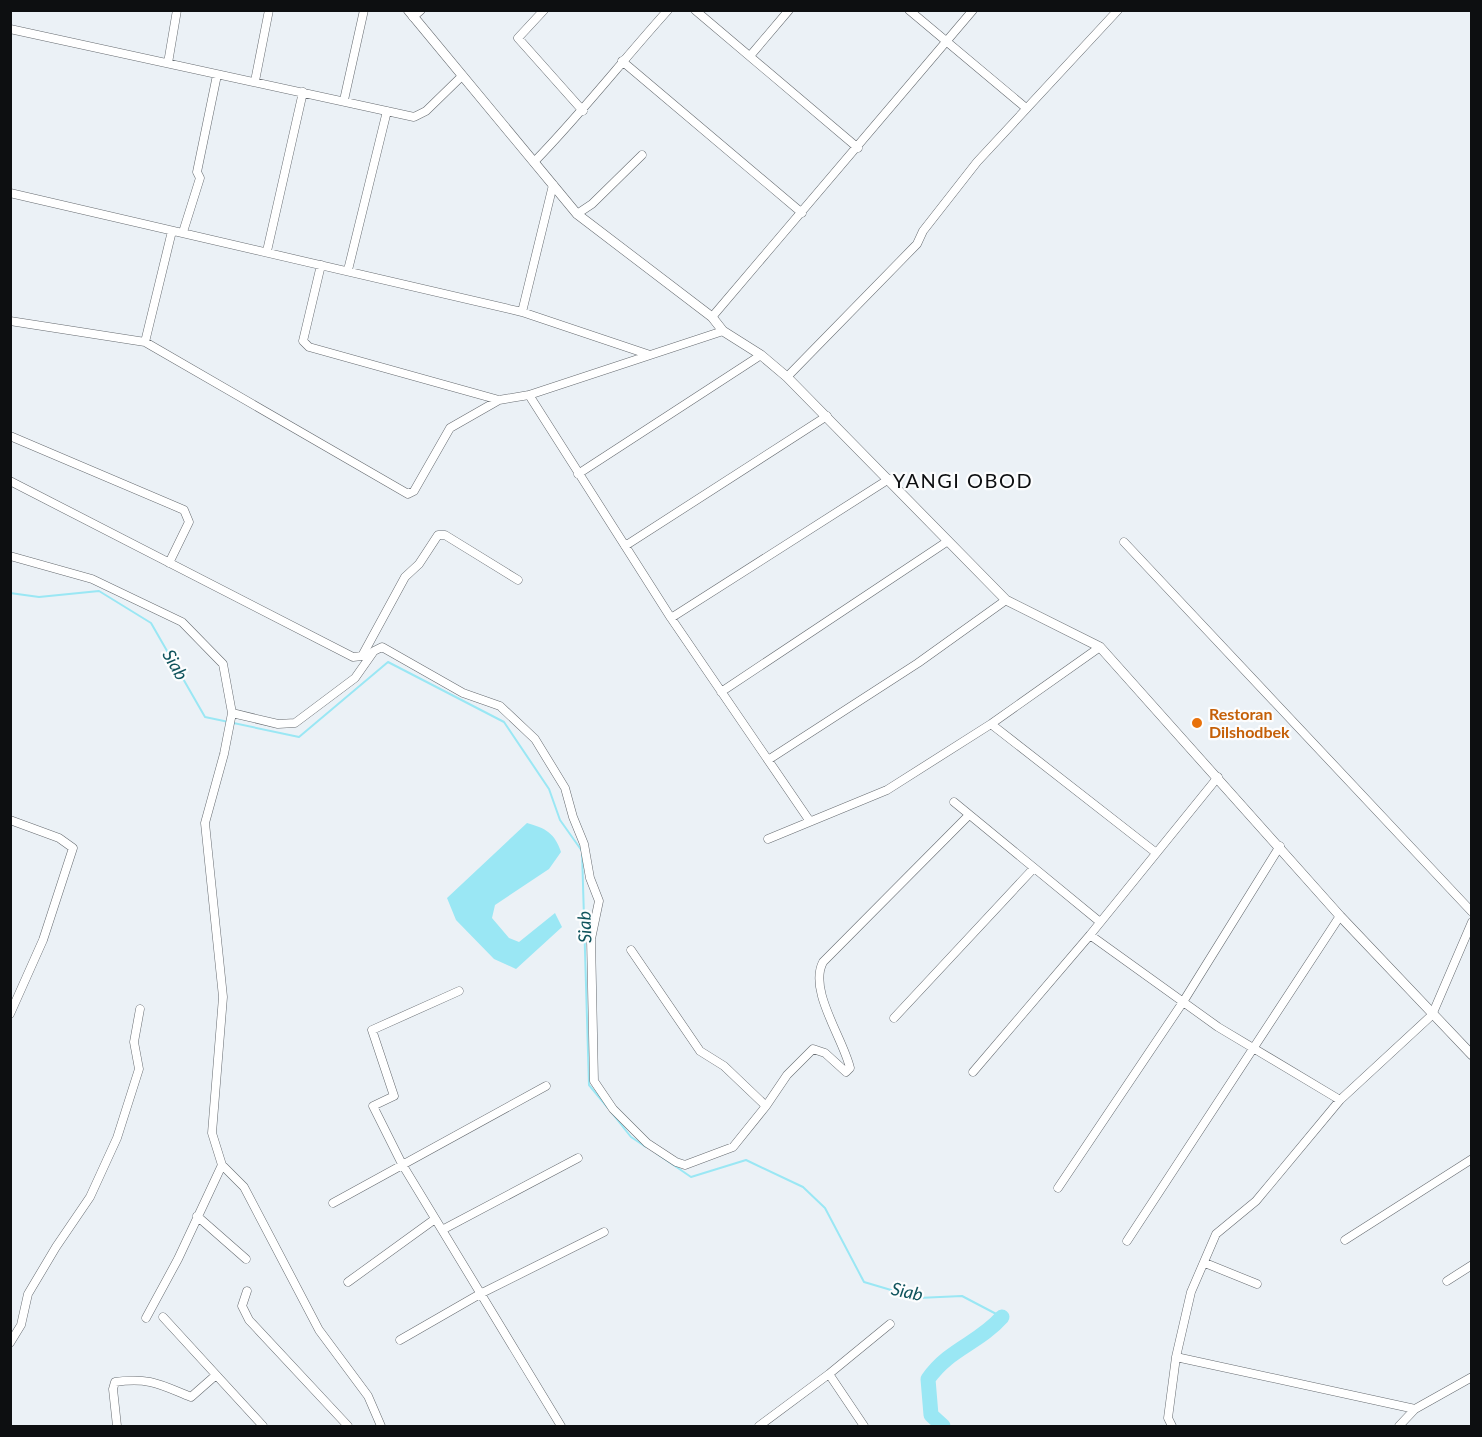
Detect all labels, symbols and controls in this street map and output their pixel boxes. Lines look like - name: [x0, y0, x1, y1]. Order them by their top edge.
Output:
- district label: YANGI OBOD: [893, 468, 1033, 492]
- water label: Siab: [158, 645, 193, 684]
- place label: Restoran Dilshodbek: [1209, 704, 1290, 741]
- marker: Restoran Dilshodbek: [1190, 716, 1204, 730]
- water label: Siab: [572, 911, 596, 943]
- water label: Siab: [889, 1277, 925, 1305]

